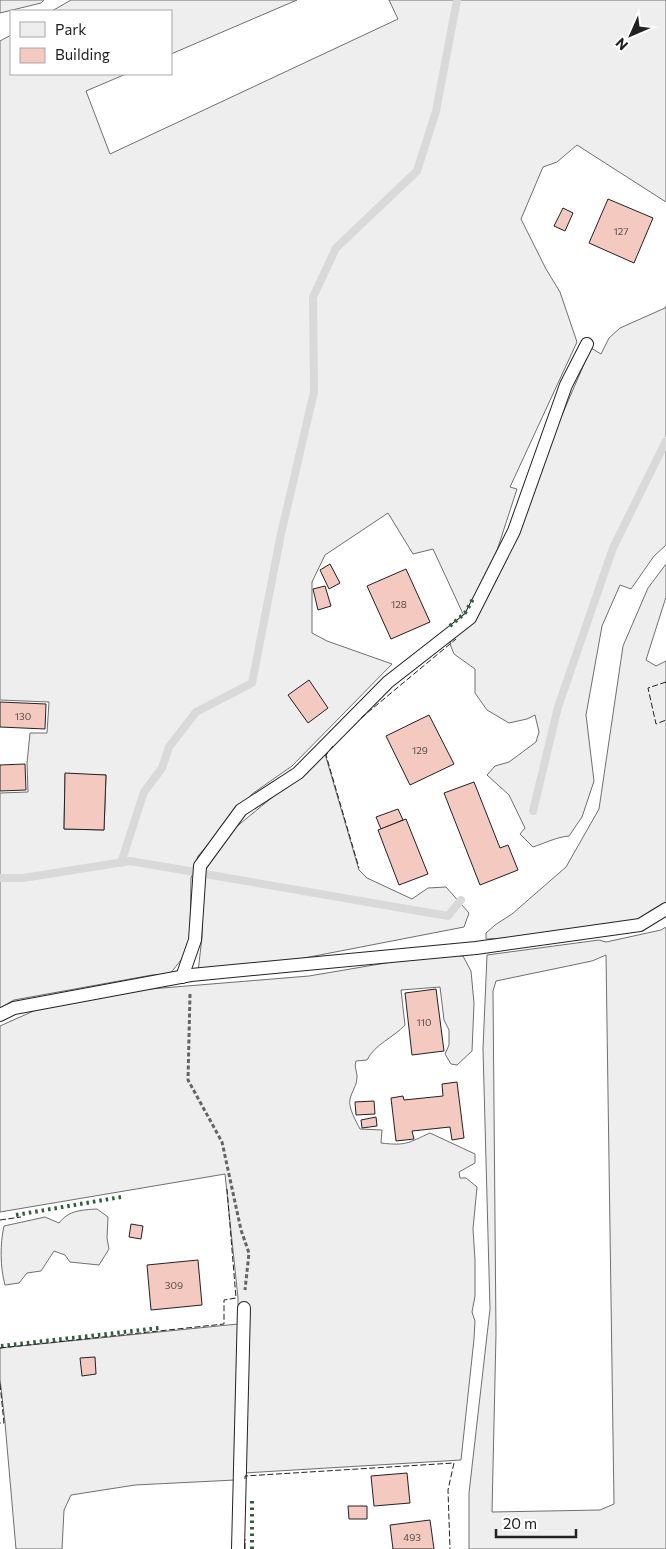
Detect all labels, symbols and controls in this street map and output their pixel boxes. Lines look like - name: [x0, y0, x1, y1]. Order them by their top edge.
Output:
- legend: [10, 10, 172, 75]
- north arrow: [606, 10, 656, 60]
- text: Park: [55, 20, 86, 38]
- text: N: [612, 35, 631, 54]
- text: Building: [55, 45, 110, 63]
- house number: 127: [613, 225, 629, 237]
- house number: 128: [391, 598, 407, 610]
- house number: 130: [15, 710, 31, 722]
- house number: 129: [412, 744, 428, 756]
- house number: 110: [416, 1016, 432, 1028]
- house number: 309: [165, 1279, 183, 1291]
- scale bar: [496, 1506, 576, 1538]
- text: 20 m: [503, 1514, 537, 1532]
- house number: 493: [403, 1531, 421, 1543]

